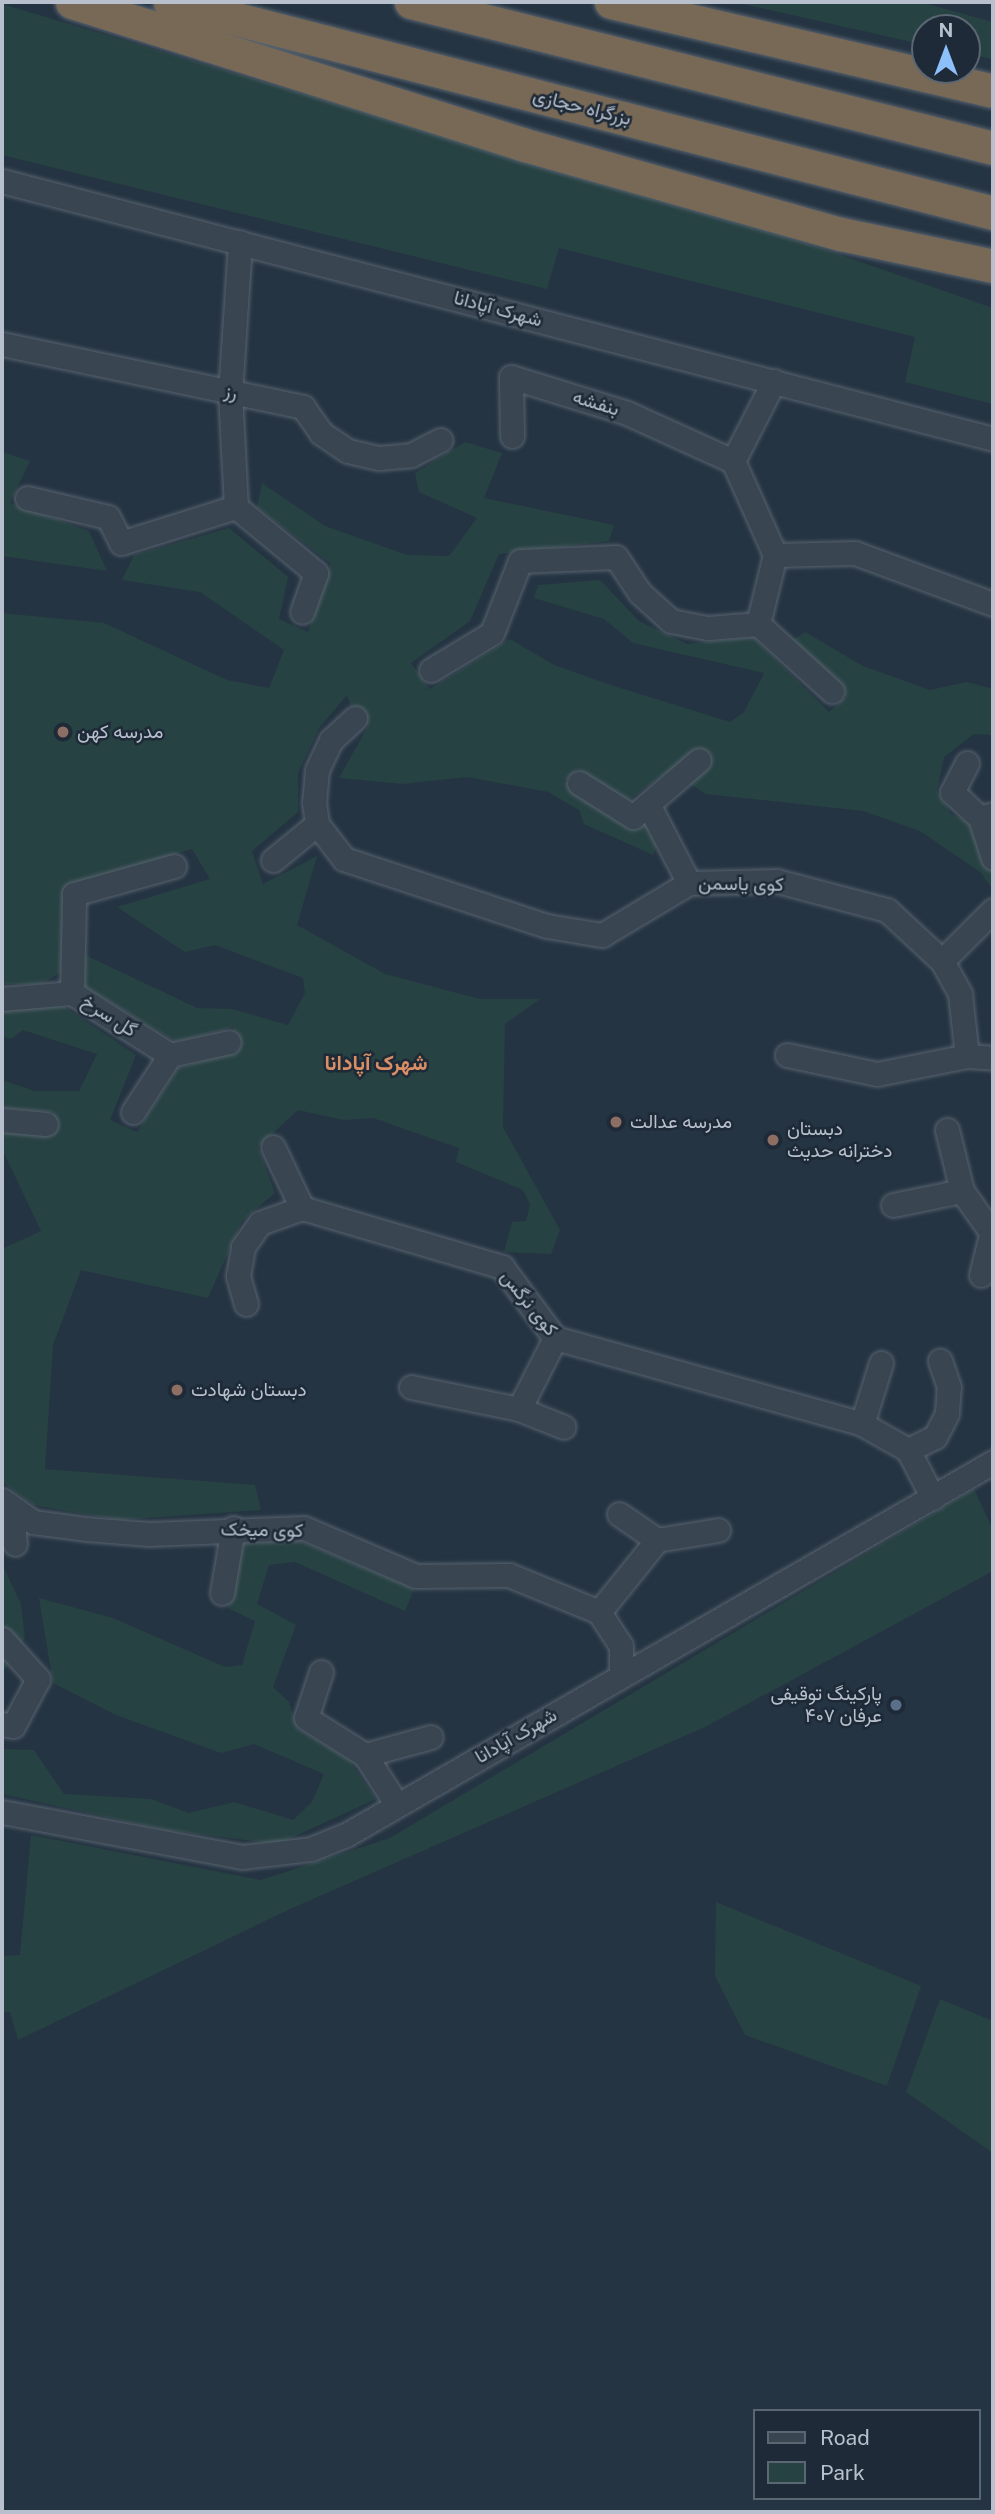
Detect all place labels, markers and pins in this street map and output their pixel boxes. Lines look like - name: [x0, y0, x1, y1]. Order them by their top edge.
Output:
- place label: مدرسه کهن: [77, 721, 163, 743]
- marker: مدرسه کهن: [55, 724, 71, 740]
- place label: مدرسه عدالت: [630, 1111, 732, 1133]
- marker: مدرسه عدالت: [608, 1114, 624, 1130]
- place label: دبستان دخترانه حدیث: [787, 1118, 892, 1162]
- marker: دبستان دخترانه حدیث: [765, 1132, 781, 1148]
- place label: دبستان شهادت: [191, 1379, 307, 1401]
- marker: دبستان شهادت: [169, 1382, 185, 1398]
- place label: پارکینگ توقیفی عرفان ۴۰۷: [770, 1683, 882, 1727]
- marker: پارکینگ توقیفی عرفان ۴۰۷: [888, 1697, 904, 1713]

